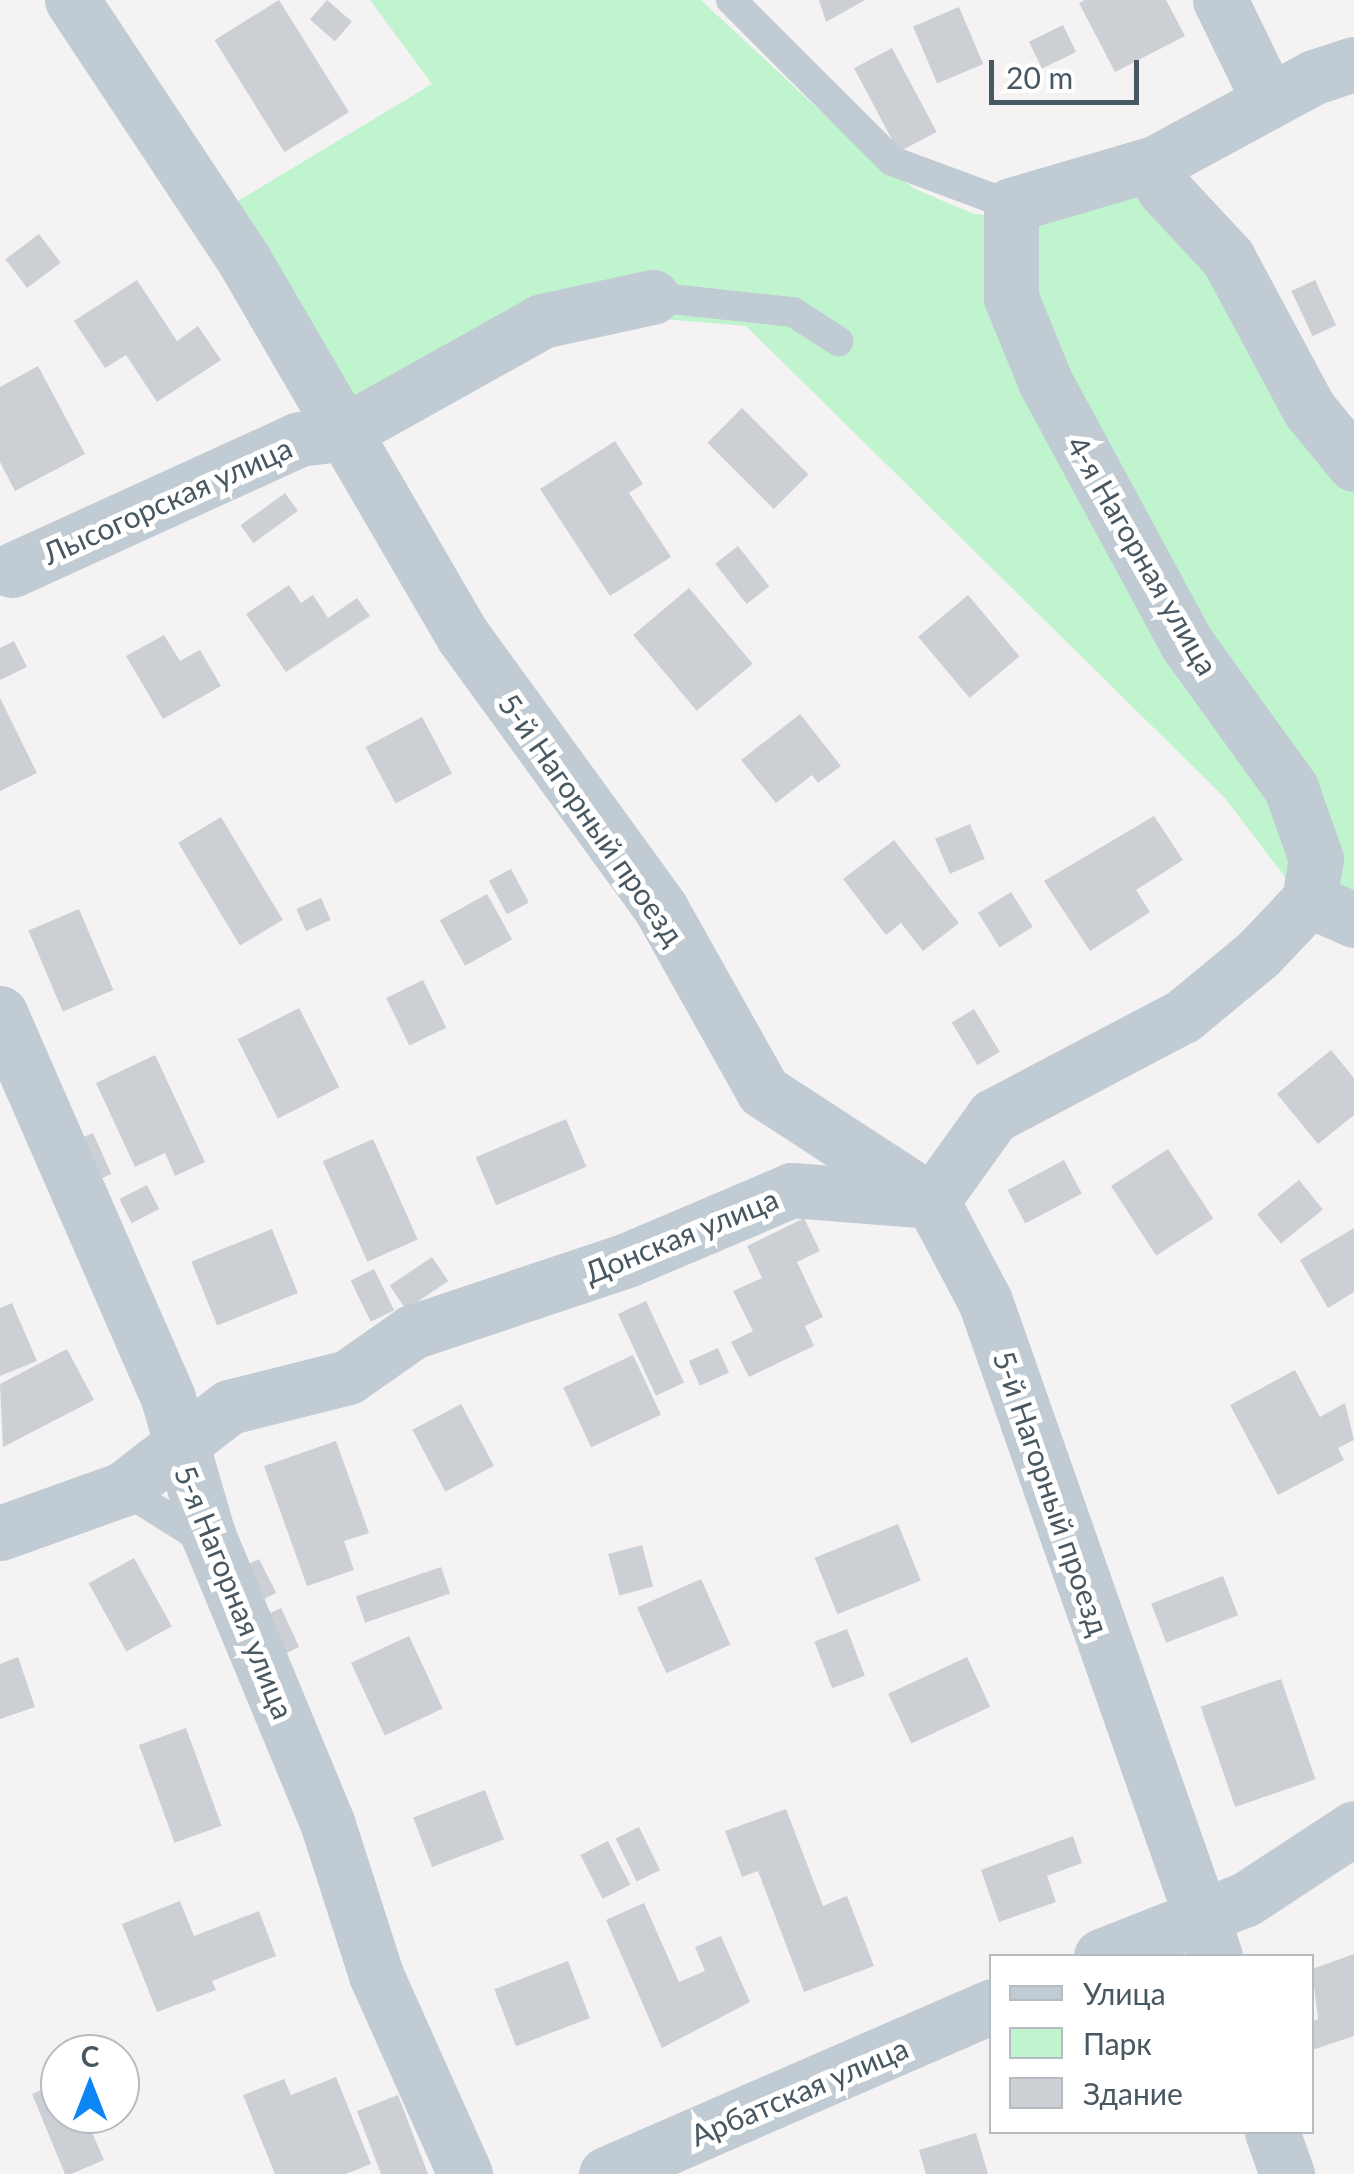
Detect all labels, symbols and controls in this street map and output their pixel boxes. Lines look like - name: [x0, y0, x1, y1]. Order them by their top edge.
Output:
- scale bar: [994, 40, 1144, 102]
- text: 20 m: [1006, 59, 1073, 95]
- street label: Лысогорская улица: [37, 429, 297, 571]
- street label: 4-я Нагорная улица: [1060, 429, 1226, 681]
- street label: 5-й Нагорный проезд: [492, 687, 692, 951]
- street label: Донская улица: [579, 1180, 783, 1290]
- street label: 5-й Нагорный проезд: [986, 1346, 1118, 1640]
- street label: 5-я Нагорная улица: [168, 1460, 302, 1724]
- legend: [989, 1954, 1314, 2134]
- text: Улица: [1083, 1975, 1166, 2011]
- text: Парк: [1083, 2025, 1152, 2061]
- street label: Арбатская улица: [685, 2029, 913, 2153]
- north arrow: [40, 2034, 140, 2134]
- text: С: [81, 2039, 99, 2073]
- text: Здание: [1083, 2075, 1183, 2111]

